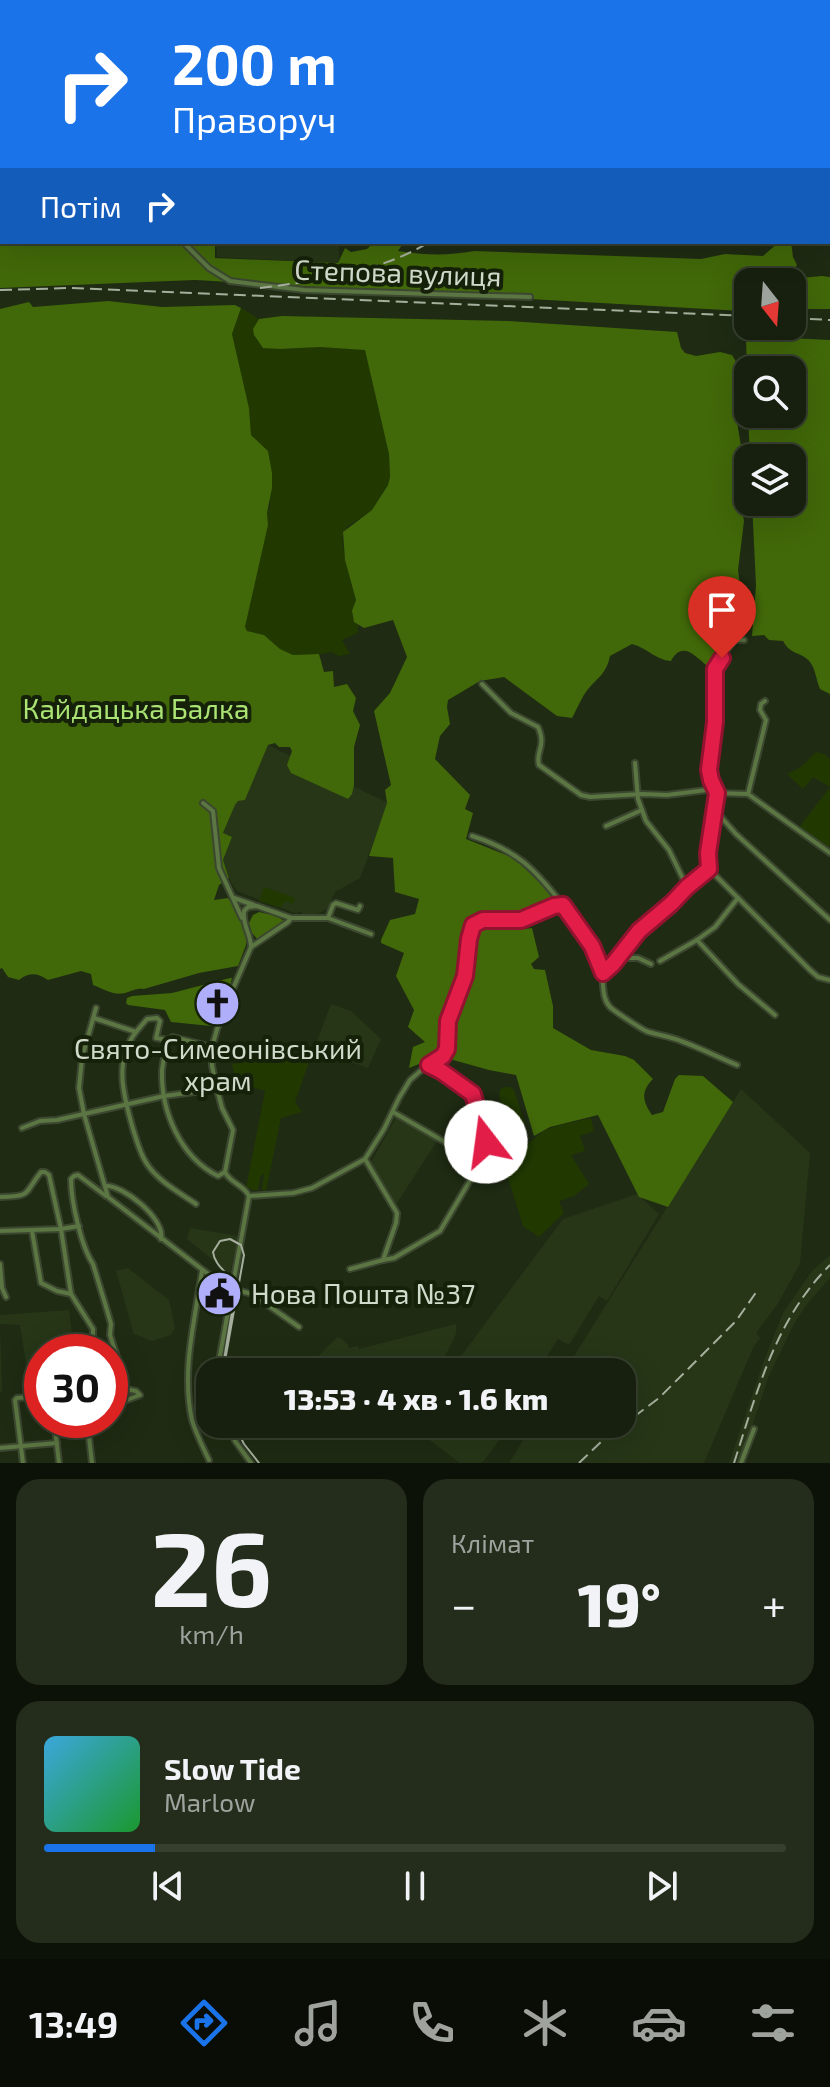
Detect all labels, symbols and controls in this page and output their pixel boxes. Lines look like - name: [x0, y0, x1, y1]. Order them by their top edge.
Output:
- text: 200 m: [172, 29, 337, 96]
- icon: right: [40, 32, 144, 136]
- text: Праворуч: [172, 97, 337, 140]
- icon: right: [138, 184, 182, 228]
- text: Потім: [40, 188, 122, 224]
- street label: Степова вулиця: [294, 251, 502, 293]
- north arrow: [734, 268, 806, 340]
- map controls: [734, 268, 806, 516]
- button: search: [734, 356, 806, 428]
- button: layers: [734, 444, 806, 516]
- pin: [688, 576, 756, 658]
- icon: arrive: [700, 588, 744, 632]
- park label: Кайдацька Балка: [23, 691, 249, 725]
- church icon: Свято-Симеонівський храм: [194, 979, 242, 1027]
- place label: Свято-Симеонівський храм: [74, 1031, 362, 1097]
- position arrow: [444, 1100, 528, 1184]
- public building icon: Нова Пошта №37: [196, 1269, 244, 1317]
- place label: Нова Пошта №37: [251, 1276, 475, 1310]
- speed limit sign: 30: [24, 1334, 128, 1438]
- text: 13:53 · 4 хв · 1.6 km: [284, 1380, 548, 1416]
- text: 26: [151, 1503, 272, 1628]
- text: Клімат: [451, 1527, 534, 1558]
- text: 19°: [578, 1567, 661, 1639]
- text: −: [451, 1577, 477, 1630]
- text: +: [762, 1577, 786, 1630]
- text: km/h: [179, 1618, 244, 1649]
- text: Slow Tide: [164, 1750, 301, 1786]
- text: Marlow: [164, 1786, 255, 1817]
- icon: previous: [146, 1864, 190, 1908]
- icon: pause: [393, 1864, 437, 1908]
- icon: next: [640, 1864, 684, 1908]
- icon: directions: [176, 1995, 232, 2051]
- icon: music: [290, 1995, 346, 2051]
- icon: phone: [404, 1995, 460, 2051]
- icon: climate: [517, 1995, 573, 2051]
- icon: car: [631, 1995, 687, 2051]
- icon: filters: [745, 1995, 801, 2051]
- text: 13:49: [29, 2002, 118, 2045]

